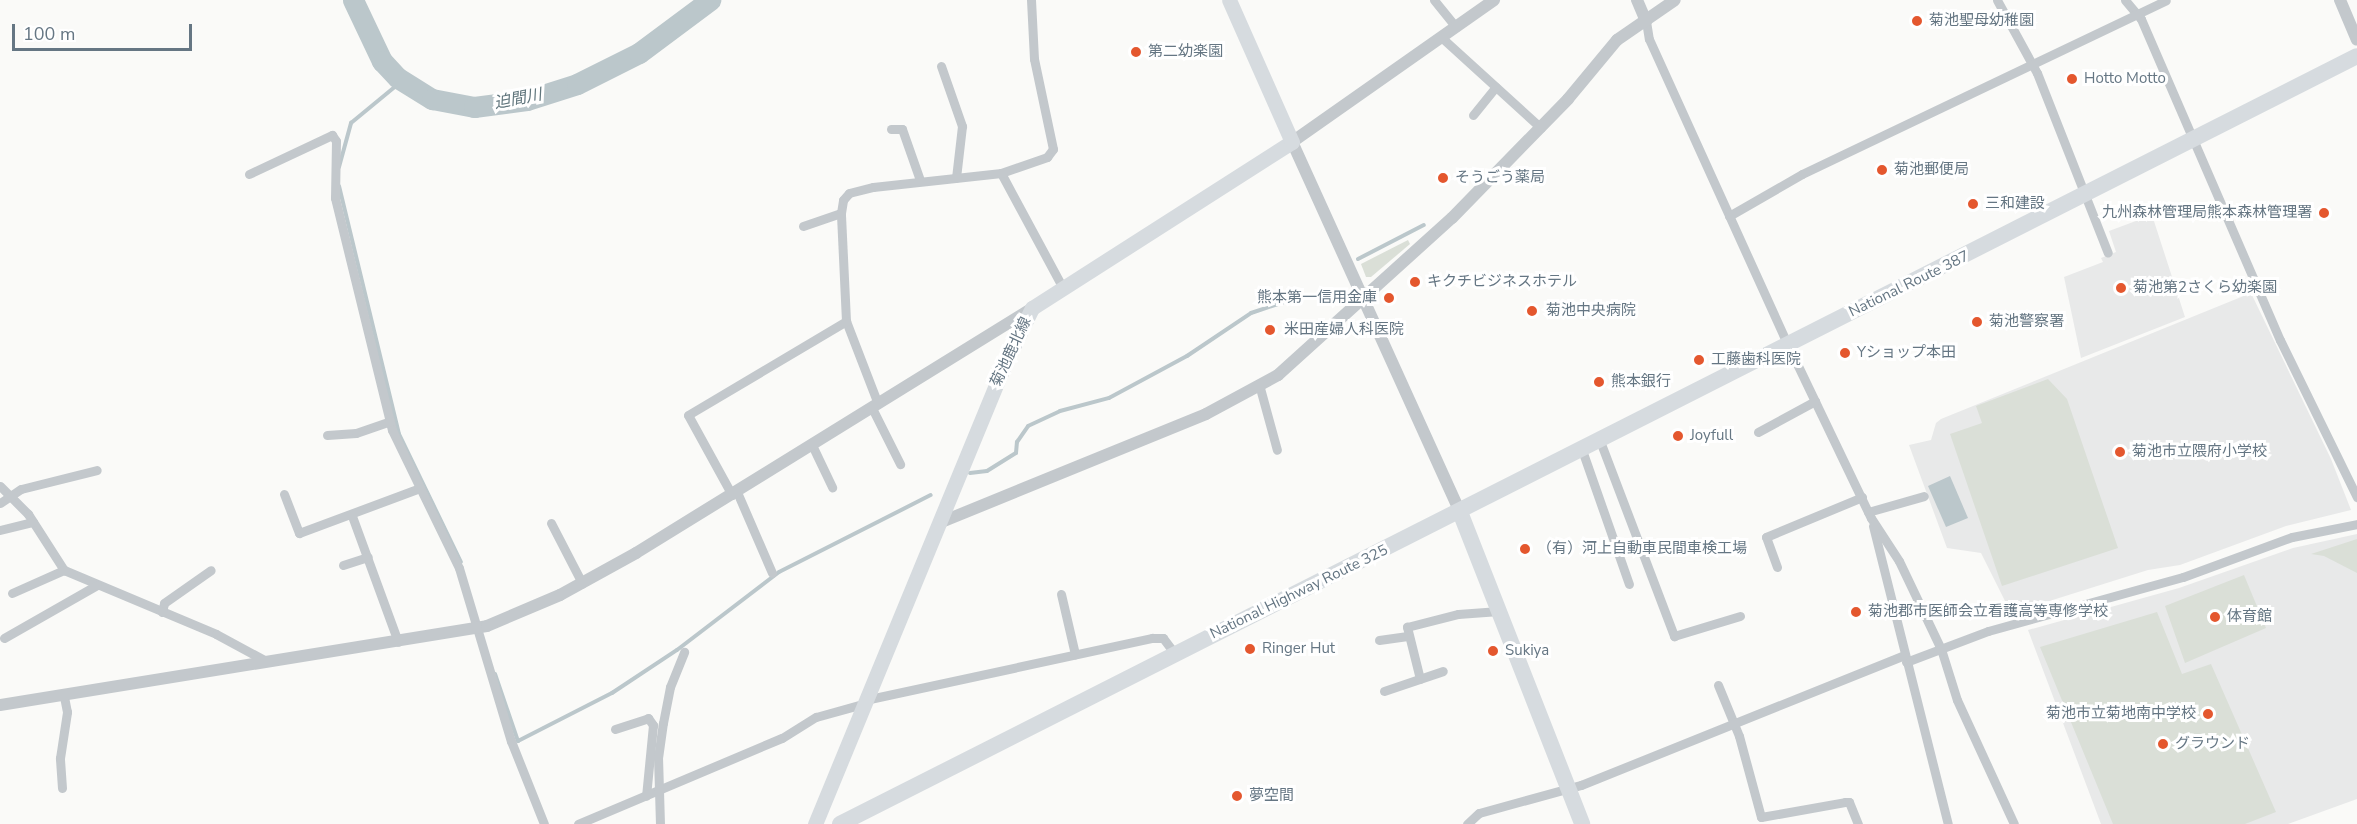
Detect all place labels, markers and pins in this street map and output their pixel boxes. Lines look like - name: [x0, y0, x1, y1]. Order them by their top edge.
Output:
- place label: 菊池聖母幼稚園: [1929, 12, 2034, 30]
- marker: 菊池聖母幼稚園: [1910, 14, 1924, 28]
- place label: 第二幼楽園: [1148, 43, 1223, 61]
- marker: 第二幼楽園: [1129, 45, 1143, 59]
- place label: Hotto Motto: [2084, 70, 2166, 88]
- marker: Hotto Motto: [2065, 72, 2079, 86]
- place label: 菊池郵便局: [1894, 161, 1969, 179]
- marker: 菊池郵便局: [1875, 163, 1889, 177]
- place label: そうごう薬局: [1455, 169, 1545, 187]
- marker: そうごう薬局: [1436, 171, 1450, 185]
- place label: 三和建設: [1985, 195, 2045, 213]
- marker: 三和建設: [1966, 197, 1980, 211]
- place label: 九州森林管理局熊本森林管理署: [2102, 204, 2312, 222]
- marker: 九州森林管理局熊本森林管理署: [2317, 206, 2331, 220]
- place label: キクチビジネスホテル: [1427, 273, 1577, 291]
- marker: キクチビジネスホテル: [1408, 275, 1422, 289]
- place label: 菊池第2さくら幼楽園: [2133, 279, 2277, 297]
- marker: 菊池第2さくら幼楽園: [2114, 281, 2128, 295]
- place label: 熊本第一信用金庫: [1257, 289, 1377, 307]
- marker: 熊本第一信用金庫: [1382, 291, 1396, 305]
- marker: 菊池中央病院: [1523, 302, 1541, 320]
- place label: 菊池中央病院: [1546, 302, 1636, 320]
- place label: 菊池警察署: [1989, 313, 2064, 331]
- marker: 菊池警察署: [1970, 315, 1984, 329]
- marker: 米田産婦人科医院: [1261, 321, 1279, 339]
- place label: 米田産婦人科医院: [1284, 321, 1404, 339]
- place label: Yショップ本田: [1857, 344, 1956, 362]
- marker: Yショップ本田: [1838, 346, 1852, 360]
- place label: 工藤歯科医院: [1711, 351, 1801, 369]
- marker: 工藤歯科医院: [1692, 353, 1706, 367]
- place label: 熊本銀行: [1611, 373, 1671, 391]
- marker: 熊本銀行: [1592, 375, 1606, 389]
- place label: Joyfull: [1690, 427, 1733, 445]
- marker: Joyfull: [1671, 429, 1685, 443]
- place label: 菊池市立隈府小学校: [2132, 443, 2267, 461]
- marker: 菊池市立隈府小学校: [2113, 445, 2127, 459]
- place label: （有）河上自動車民間車検工場: [1537, 540, 1747, 558]
- marker: （有）河上自動車民間車検工場: [1518, 542, 1532, 556]
- place label: 菊池郡市医師会立看護高等専修学校: [1868, 603, 2108, 621]
- marker: 菊池郡市医師会立看護高等専修学校: [1849, 605, 1863, 619]
- place label: 体育館: [2227, 608, 2272, 626]
- marker: 体育館: [2208, 610, 2222, 624]
- place label: Ringer Hut: [1262, 640, 1335, 658]
- marker: Ringer Hut: [1243, 642, 1257, 656]
- place label: Sukiya: [1505, 642, 1549, 660]
- marker: Sukiya: [1486, 644, 1500, 658]
- place label: 菊池市立菊地南中学校: [2046, 705, 2196, 723]
- marker: 菊池市立菊地南中学校: [2201, 707, 2215, 721]
- place label: グラウンド: [2175, 735, 2250, 753]
- marker: グラウンド: [2156, 737, 2170, 751]
- place label: 夢空間: [1249, 787, 1294, 805]
- marker: 夢空間: [1230, 789, 1244, 803]

